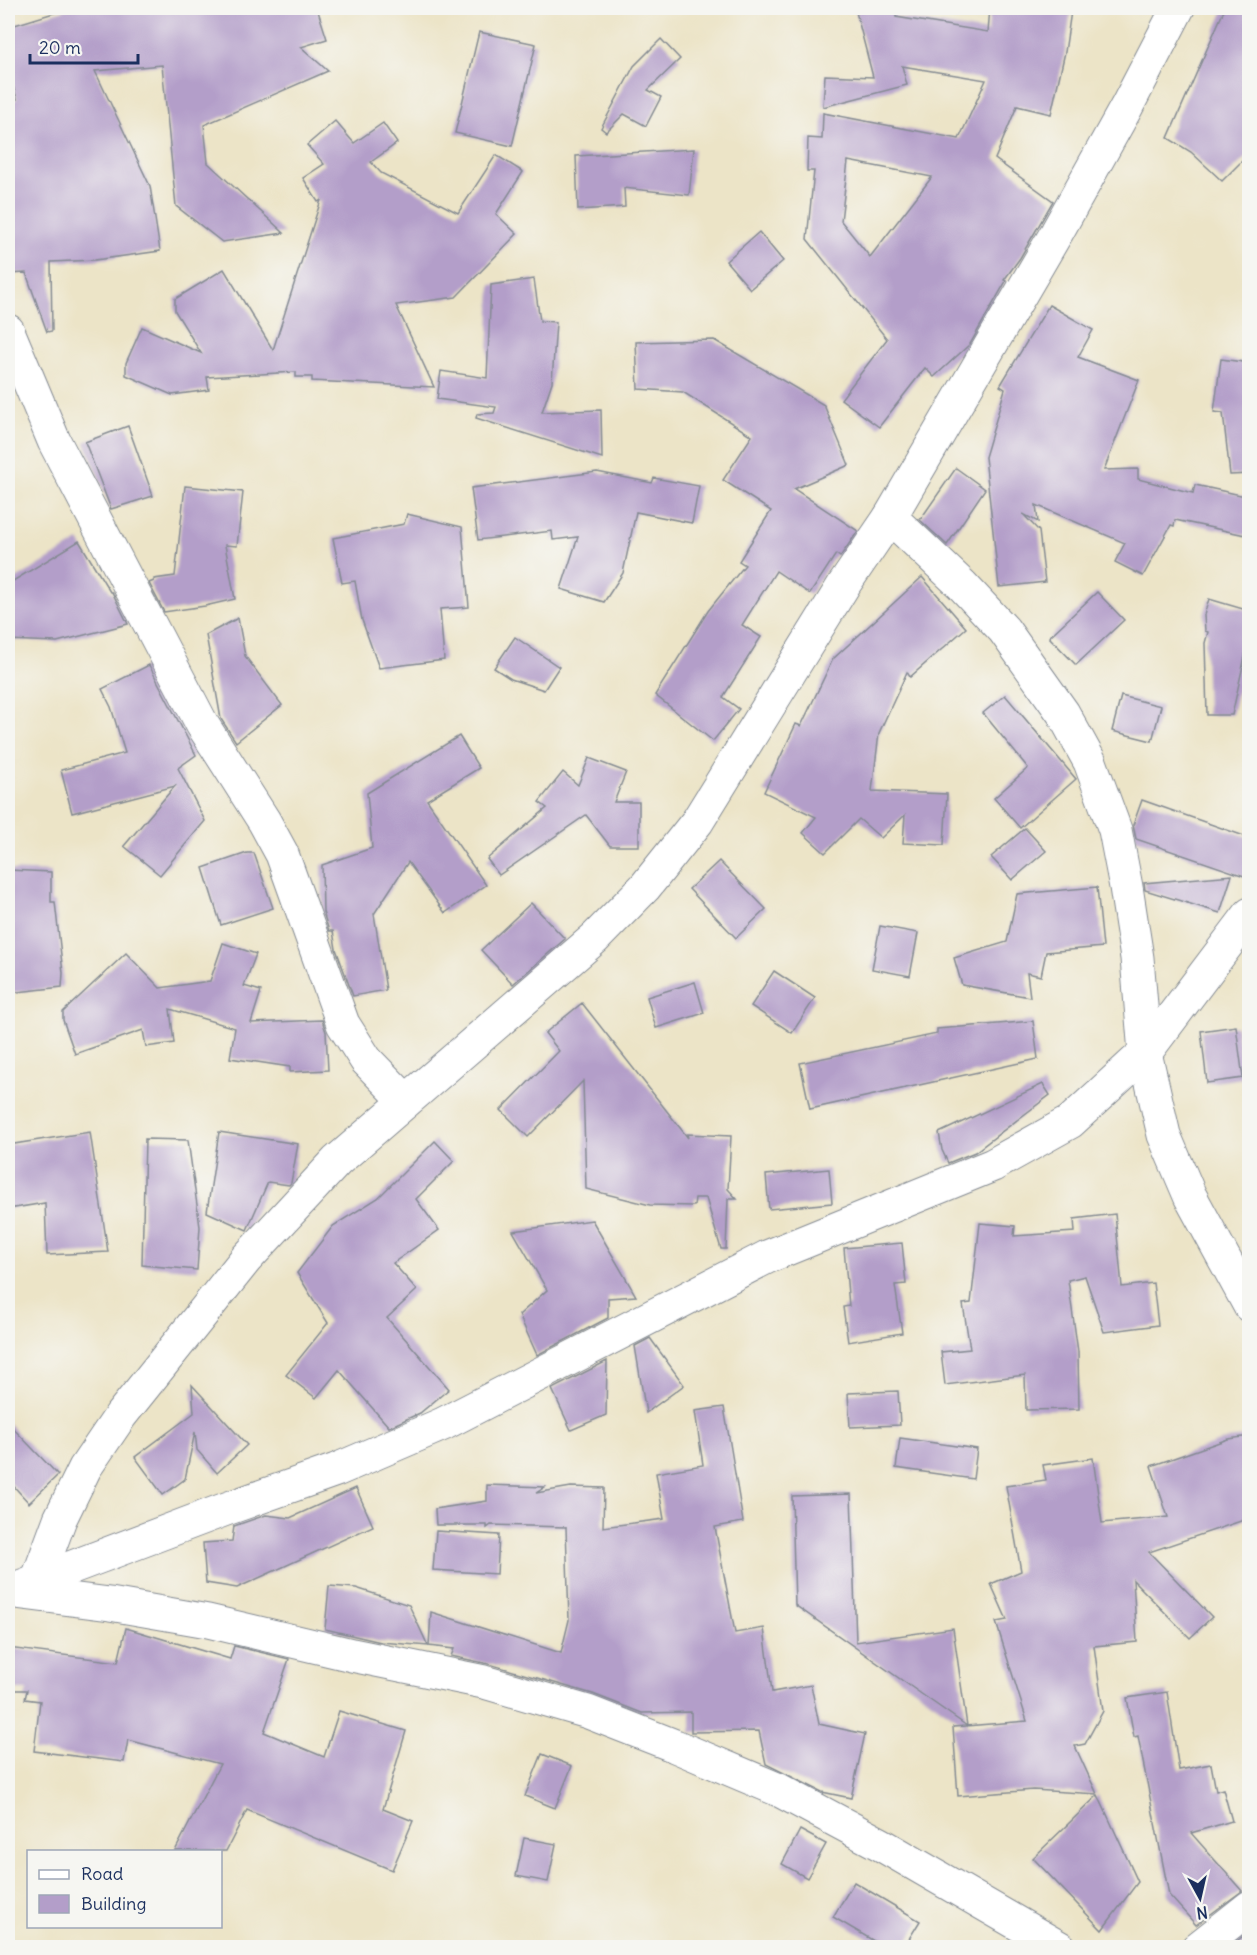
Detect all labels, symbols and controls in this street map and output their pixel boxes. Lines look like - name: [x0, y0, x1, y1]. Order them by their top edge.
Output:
- scale bar: [30, 27, 138, 65]
- text: 20 m: [39, 36, 81, 59]
- legend: [27, 1850, 222, 1928]
- text: Road: [81, 1862, 124, 1885]
- north arrow: [1170, 1868, 1230, 1928]
- text: Building: [81, 1892, 146, 1915]
- text: N: [1195, 1902, 1209, 1924]

